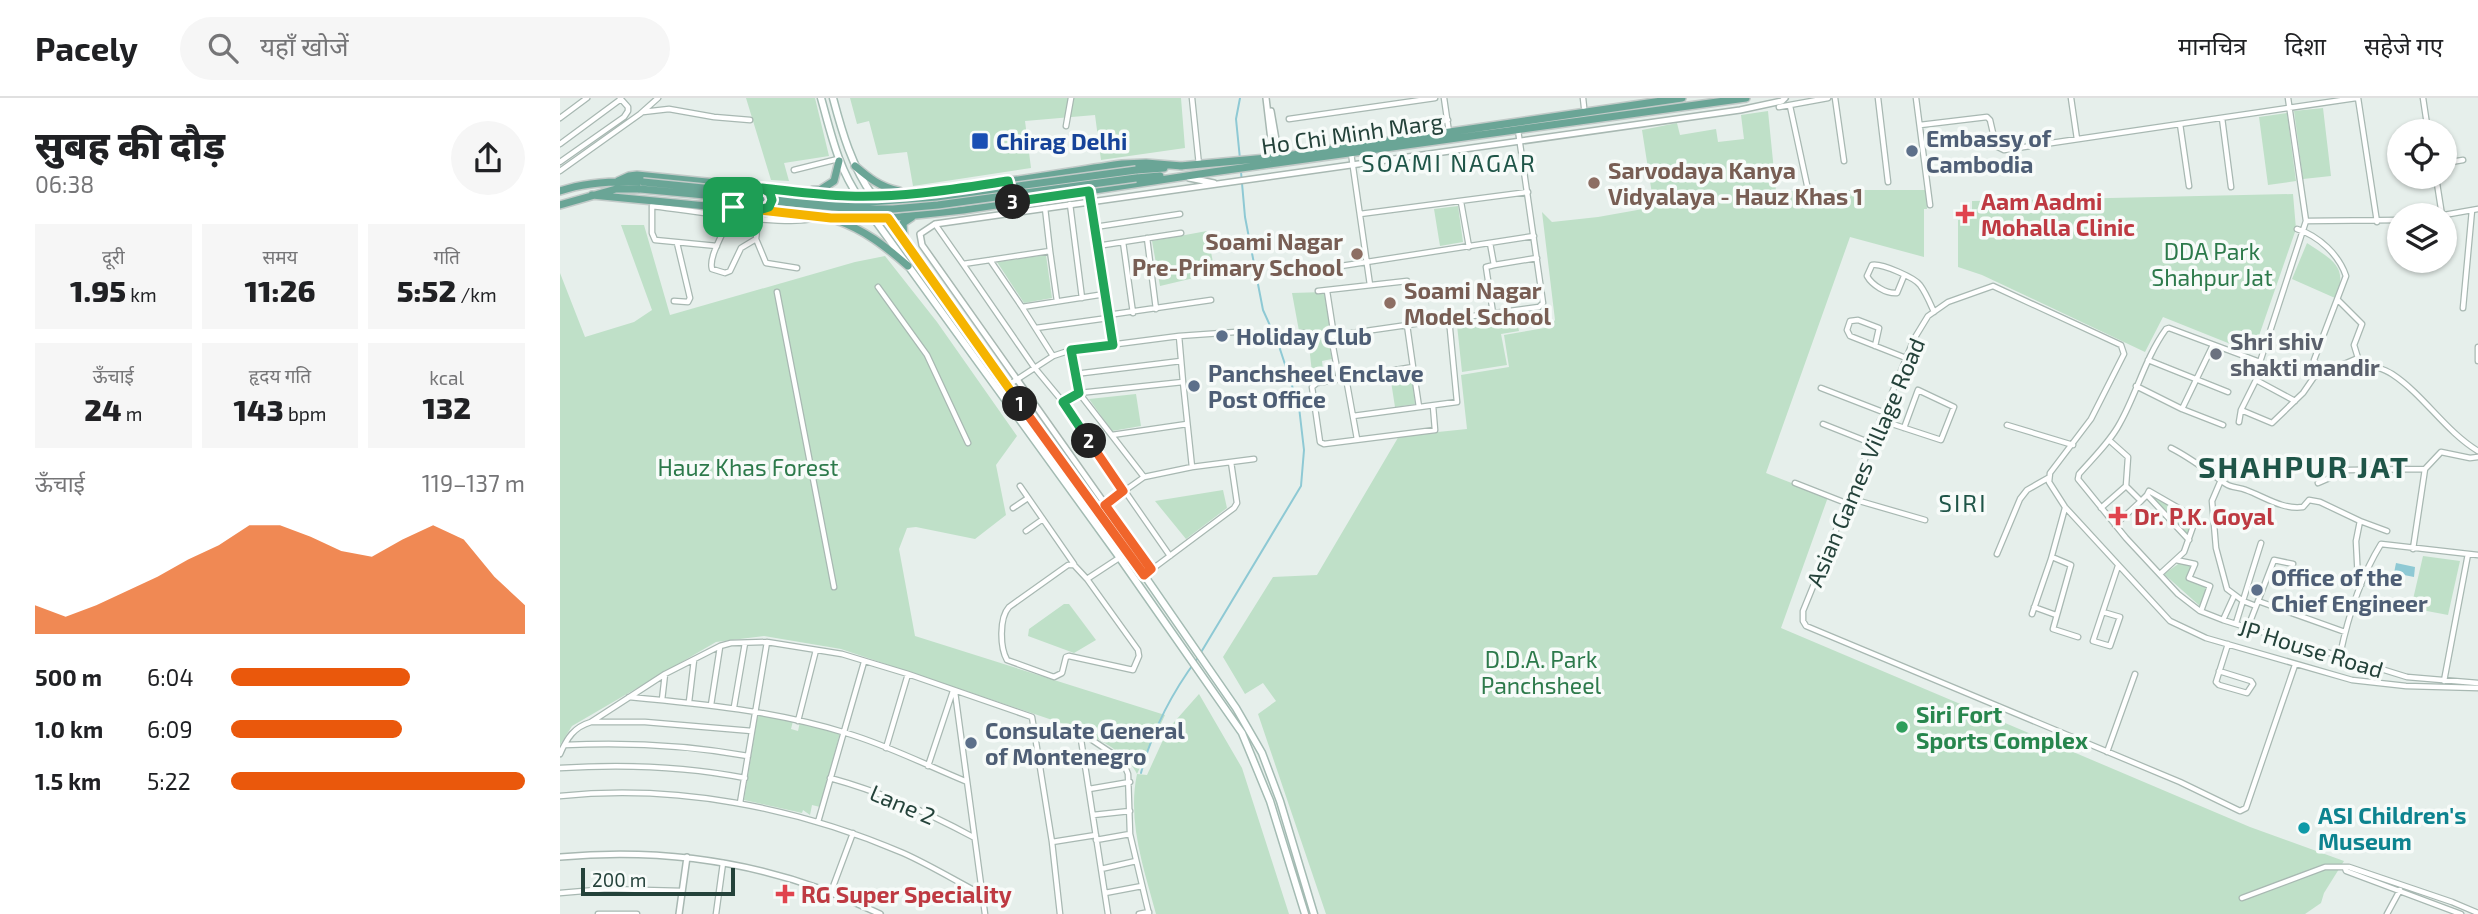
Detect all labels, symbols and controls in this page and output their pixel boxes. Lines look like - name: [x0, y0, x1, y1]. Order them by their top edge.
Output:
- search box: [180, 17, 670, 80]
- text: Pacely: [35, 28, 138, 68]
- icon: search: [204, 29, 242, 67]
- text: यहाँ खोजें: [260, 30, 349, 61]
- text: मानचित्र: [2178, 31, 2247, 60]
- text: दिशा: [2285, 31, 2326, 60]
- text: सहेजे गए: [2364, 31, 2443, 60]
- street label: Ho Chi Minh Marg: [1259, 106, 1445, 160]
- map controls: [2387, 119, 2457, 273]
- button: locate: [2387, 119, 2457, 189]
- text: सुबह की दौड़: [35, 121, 225, 167]
- button: share: [451, 121, 525, 195]
- place label: Embassy of Cambodia: [1926, 124, 2052, 178]
- place label: Chirag Delhi: [996, 127, 1127, 155]
- marker: Chirag Delhi: [970, 131, 990, 151]
- marker: Embassy of Cambodia: [1904, 143, 1920, 159]
- district label: SOAMI NAGAR: [1361, 148, 1537, 177]
- place label: Sarvodaya Kanya Vidyalaya - Hauz Khas 1: [1608, 156, 1863, 210]
- text: 06:38: [35, 170, 94, 198]
- marker: Sarvodaya Kanya Vidyalaya - Hauz Khas 1: [1586, 175, 1602, 191]
- pin: [703, 177, 763, 237]
- pin: 3: [995, 184, 1030, 220]
- place label: Aam Aadmi Mohalla Clinic: [1981, 187, 2135, 241]
- icon: arrive: [714, 188, 752, 226]
- text: 3: [1007, 190, 1018, 213]
- button: layers: [2387, 203, 2457, 273]
- marker: Aam Aadmi Mohalla Clinic: [1955, 204, 1975, 224]
- place label: Soami Nagar Pre-Primary School: [1132, 227, 1343, 281]
- park label: DDA Park Shahpur Jat: [2151, 237, 2273, 291]
- text: दूरी: [102, 245, 125, 268]
- text: समय: [262, 245, 298, 268]
- text: गति: [433, 245, 460, 268]
- marker: Soami Nagar Pre-Primary School: [1349, 246, 1365, 262]
- text: 1.95: [70, 272, 126, 308]
- text: 11:26: [245, 272, 315, 308]
- text: 5:52: [397, 272, 456, 308]
- place label: Soami Nagar Model School: [1404, 276, 1551, 330]
- text: km: [126, 283, 157, 306]
- text: /km: [456, 283, 497, 306]
- marker: Soami Nagar Model School: [1382, 295, 1398, 311]
- place label: Holiday Club: [1236, 322, 1372, 350]
- place label: Shri shiv shakti mandir: [2230, 327, 2380, 381]
- marker: Holiday Club: [1214, 328, 1230, 344]
- street label: Asian Games Village Road: [1800, 333, 1930, 591]
- marker: Shri shiv shakti mandir: [2208, 346, 2224, 362]
- place label: Panchsheel Enclave Post Office: [1208, 359, 1424, 413]
- text: ऊँचाई: [93, 364, 134, 387]
- text: हृदय गति: [249, 364, 311, 387]
- text: kcal: [429, 366, 464, 389]
- marker: Panchsheel Enclave Post Office: [1186, 378, 1202, 394]
- pin: 1: [1002, 386, 1037, 422]
- text: 132: [422, 389, 471, 425]
- text: 24: [84, 391, 121, 427]
- text: 143: [234, 391, 284, 427]
- text: 1: [1015, 392, 1024, 415]
- text: m: [121, 402, 142, 425]
- text: bpm: [284, 402, 326, 425]
- pin: 2: [1072, 424, 1106, 458]
- text: 2: [1083, 429, 1094, 452]
- district label: SHAHPUR JAT: [2198, 448, 2410, 484]
- park label: Hauz Khas Forest: [657, 453, 839, 481]
- text: ऊँचाई: [35, 469, 85, 497]
- text: 119–137 m: [422, 469, 525, 497]
- district label: SIRI: [1939, 488, 1987, 517]
- place label: Dr. P.K. Goyal: [2134, 502, 2274, 530]
- marker: Dr. P.K. Goyal: [2108, 506, 2128, 526]
- place label: Office of the Chief Engineer: [2271, 563, 2428, 617]
- marker: Office of the Chief Engineer: [2249, 582, 2265, 598]
- street label: JP House Road: [2235, 613, 2387, 683]
- park label: D.D.A. Park Panchsheel: [1481, 645, 1601, 699]
- text: 500 m: [35, 663, 102, 691]
- text: 6:04: [147, 663, 194, 691]
- place label: Siri Fort Sports Complex: [1916, 700, 2088, 754]
- text: 1.0 km: [35, 715, 103, 743]
- text: 6:09: [147, 715, 193, 743]
- place label: Consulate General of Montenegro: [985, 716, 1185, 770]
- marker: Siri Fort Sports Complex: [1894, 719, 1910, 735]
- marker: Consulate General of Montenegro: [963, 735, 979, 751]
- text: 1.5 km: [35, 767, 101, 795]
- text: 5:22: [147, 767, 191, 795]
- street label: Lane 2: [866, 778, 940, 830]
- place label: ASI Children's Museum: [2318, 801, 2466, 855]
- marker: ASI Children's Museum: [2296, 820, 2312, 836]
- scale bar: [581, 865, 735, 897]
- text: 200 m: [592, 868, 646, 891]
- place label: RG Super Speciality: [801, 880, 1012, 908]
- marker: RG Super Speciality: [775, 884, 795, 904]

